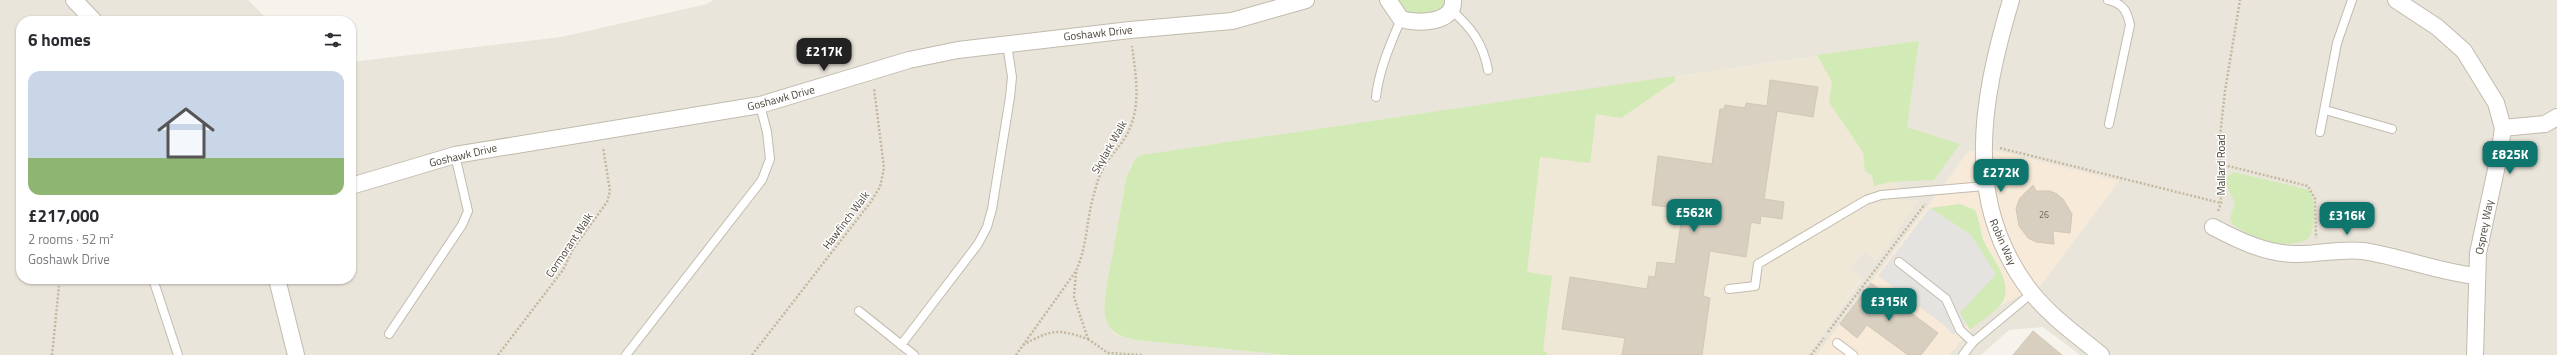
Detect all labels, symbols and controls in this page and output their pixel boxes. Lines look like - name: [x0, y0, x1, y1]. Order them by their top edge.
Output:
- street label: Goshawk Drive: [1063, 21, 1134, 45]
- text: 6 homes: [28, 27, 91, 53]
- icon: filters: [322, 29, 344, 51]
- pin: £217K: [796, 38, 852, 72]
- text: £217K: [806, 41, 842, 61]
- street label: Goshawk Drive: [745, 81, 817, 115]
- icon: home: [150, 97, 222, 169]
- street label: Skylark Walk: [1087, 117, 1131, 177]
- street label: Mallard Road: [2213, 134, 2229, 196]
- street label: Goshawk Drive: [427, 139, 499, 171]
- pin: £825K: [2482, 141, 2538, 175]
- text: £825K: [2492, 144, 2528, 164]
- pin: £272K: [1973, 159, 2029, 193]
- text: £272K: [1983, 162, 2019, 182]
- street label: Hawfinch Walk: [819, 187, 874, 252]
- street label: Osprey Way: [2471, 198, 2497, 256]
- pin: £562K: [1666, 199, 1722, 233]
- text: £562K: [1676, 202, 1712, 222]
- pin: £316K: [2319, 202, 2375, 236]
- text: £217,000: [28, 203, 99, 229]
- text: £316K: [2329, 205, 2365, 225]
- house number: 26: [2039, 208, 2049, 221]
- street label: Cormorant Walk: [541, 209, 597, 281]
- street label: Robin Way: [1986, 216, 2021, 268]
- text: 2 rooms · 52 m²: [28, 229, 114, 249]
- text: Goshawk Drive: [28, 249, 110, 269]
- pin: £315K: [1861, 288, 1917, 322]
- text: £315K: [1871, 291, 1907, 311]

